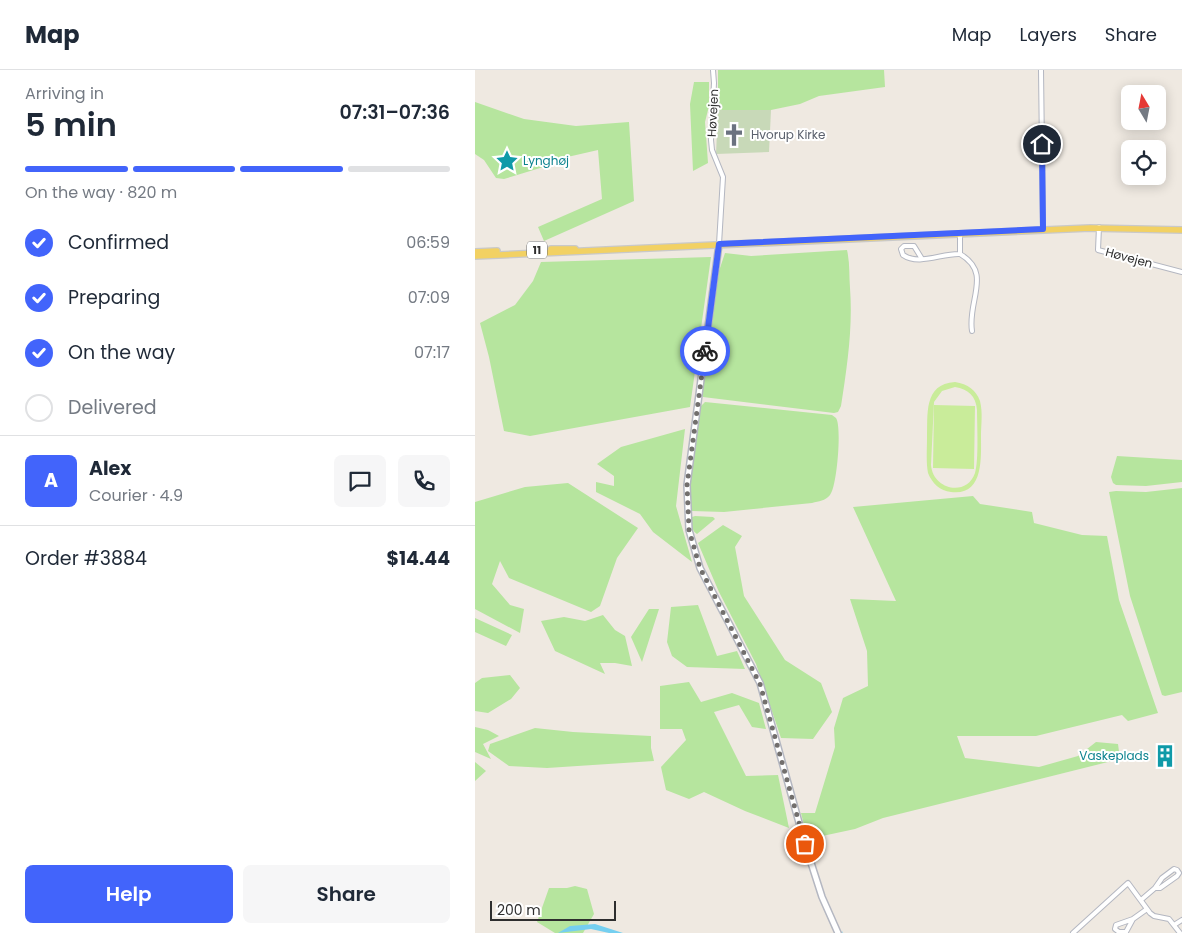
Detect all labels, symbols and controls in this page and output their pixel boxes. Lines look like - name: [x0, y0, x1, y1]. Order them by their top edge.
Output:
- text: Map: [25, 18, 80, 51]
- text: Map: [952, 22, 992, 47]
- text: Layers: [1020, 22, 1077, 47]
- text: Share: [1105, 22, 1157, 47]
- text: Arriving in: [25, 82, 104, 105]
- north arrow: [1121, 85, 1166, 130]
- map controls: [1121, 85, 1166, 185]
- street label: Høvejen: [703, 88, 722, 138]
- text: 07:31–07:36: [339, 99, 450, 126]
- text: 5 min: [25, 102, 117, 147]
- church icon: Hvorup Kirke: [721, 122, 747, 148]
- pin: [1021, 123, 1063, 165]
- place label: Hvorup Kirke: [751, 126, 825, 143]
- icon: home: [1028, 130, 1056, 158]
- button: locate: [1121, 140, 1166, 185]
- place icon: Lynghøj: [494, 148, 520, 174]
- place label: Lynghøj: [523, 152, 569, 169]
- text: On the way · 820 m: [25, 181, 177, 204]
- icon: check: [25, 229, 53, 257]
- text: Confirmed: [68, 229, 169, 256]
- text: 06:59: [406, 231, 450, 254]
- road number: 11: [527, 242, 547, 258]
- street label: Høvejen: [1104, 243, 1155, 272]
- icon: check: [25, 284, 53, 312]
- text: Preparing: [68, 284, 160, 311]
- text: 07:09: [408, 286, 450, 309]
- courier: [680, 326, 730, 376]
- icon: bike: [691, 337, 719, 365]
- icon: check: [25, 339, 53, 367]
- text: On the way: [68, 339, 175, 366]
- text: 07:17: [414, 341, 450, 364]
- text: Delivered: [68, 394, 157, 421]
- text: Alex: [89, 455, 131, 482]
- button: chat: [334, 455, 386, 507]
- button: phone: [398, 455, 450, 507]
- text: A: [44, 467, 58, 494]
- text: Courier · 4.9: [89, 484, 183, 507]
- text: Order #3884: [25, 545, 147, 572]
- text: $14.44: [386, 545, 450, 572]
- building icon: Vaskeplads: [1152, 743, 1178, 769]
- place label: Vaskeplads: [1079, 747, 1149, 764]
- pin: [784, 823, 826, 865]
- icon: bag: [791, 830, 819, 858]
- button: Help: [25, 865, 233, 923]
- button: Share: [243, 865, 450, 923]
- scale bar: [490, 898, 616, 921]
- text: 200 m: [497, 900, 541, 920]

